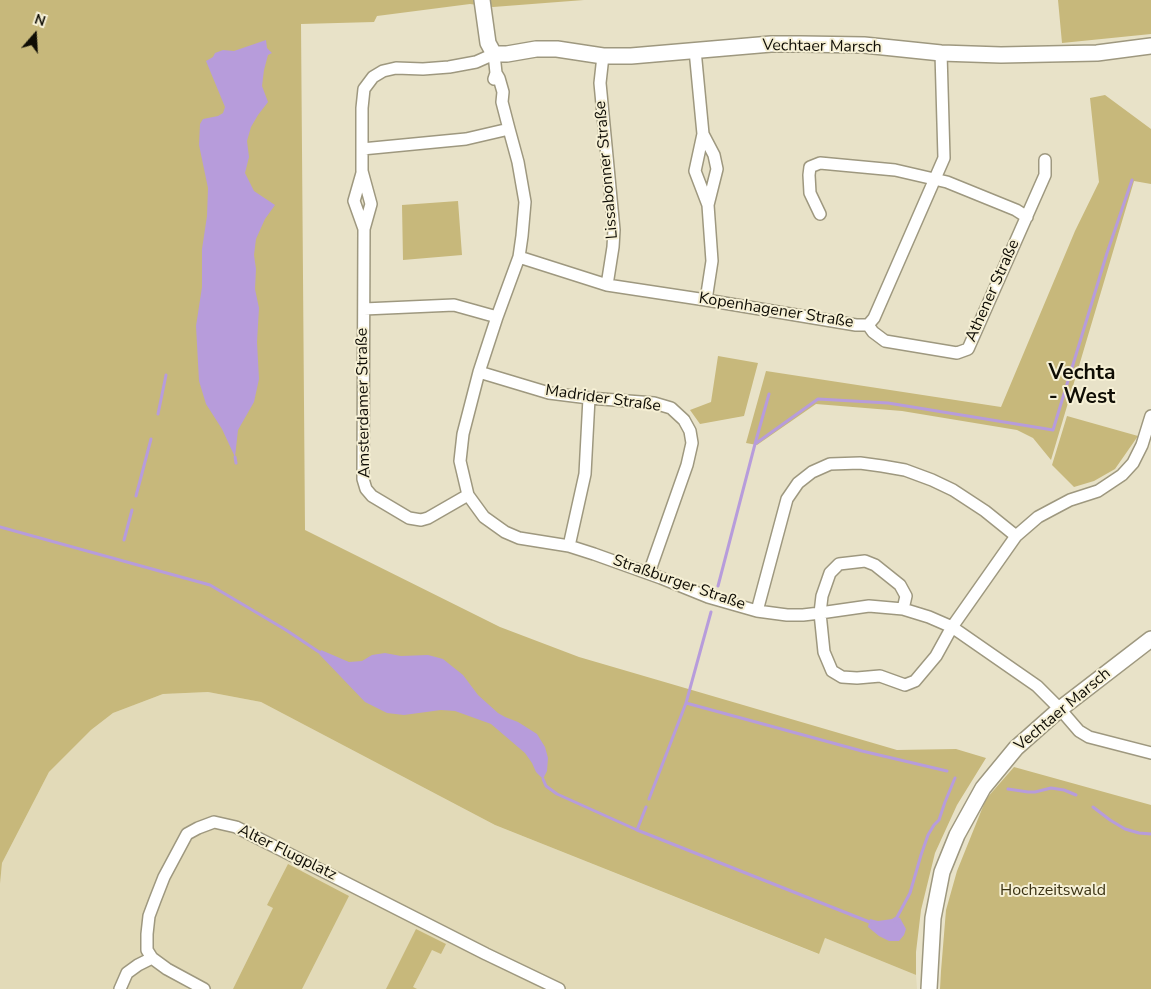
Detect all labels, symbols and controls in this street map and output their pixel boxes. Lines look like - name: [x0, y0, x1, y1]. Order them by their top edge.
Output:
- north arrow: [10, 10, 60, 60]
- text: N: [32, 10, 48, 31]
- street label: Vechtaer Marsch: [762, 36, 882, 58]
- street label: Lissabonner Straße: [591, 100, 623, 240]
- street label: Athener Straße: [962, 237, 1024, 345]
- street label: Kopenhagener Straße: [697, 289, 855, 333]
- street label: Amsterdamer Straße: [353, 328, 375, 478]
- district label: Vechta - West: [1049, 361, 1115, 411]
- street label: Madrider Straße: [544, 381, 662, 417]
- street label: Straßburger Straße: [610, 551, 748, 615]
- street label: Vechtaer Marsch: [1011, 664, 1115, 756]
- street label: Alter Flugplatz: [234, 821, 340, 885]
- park label: Hochzeitswald: [1000, 881, 1106, 901]

